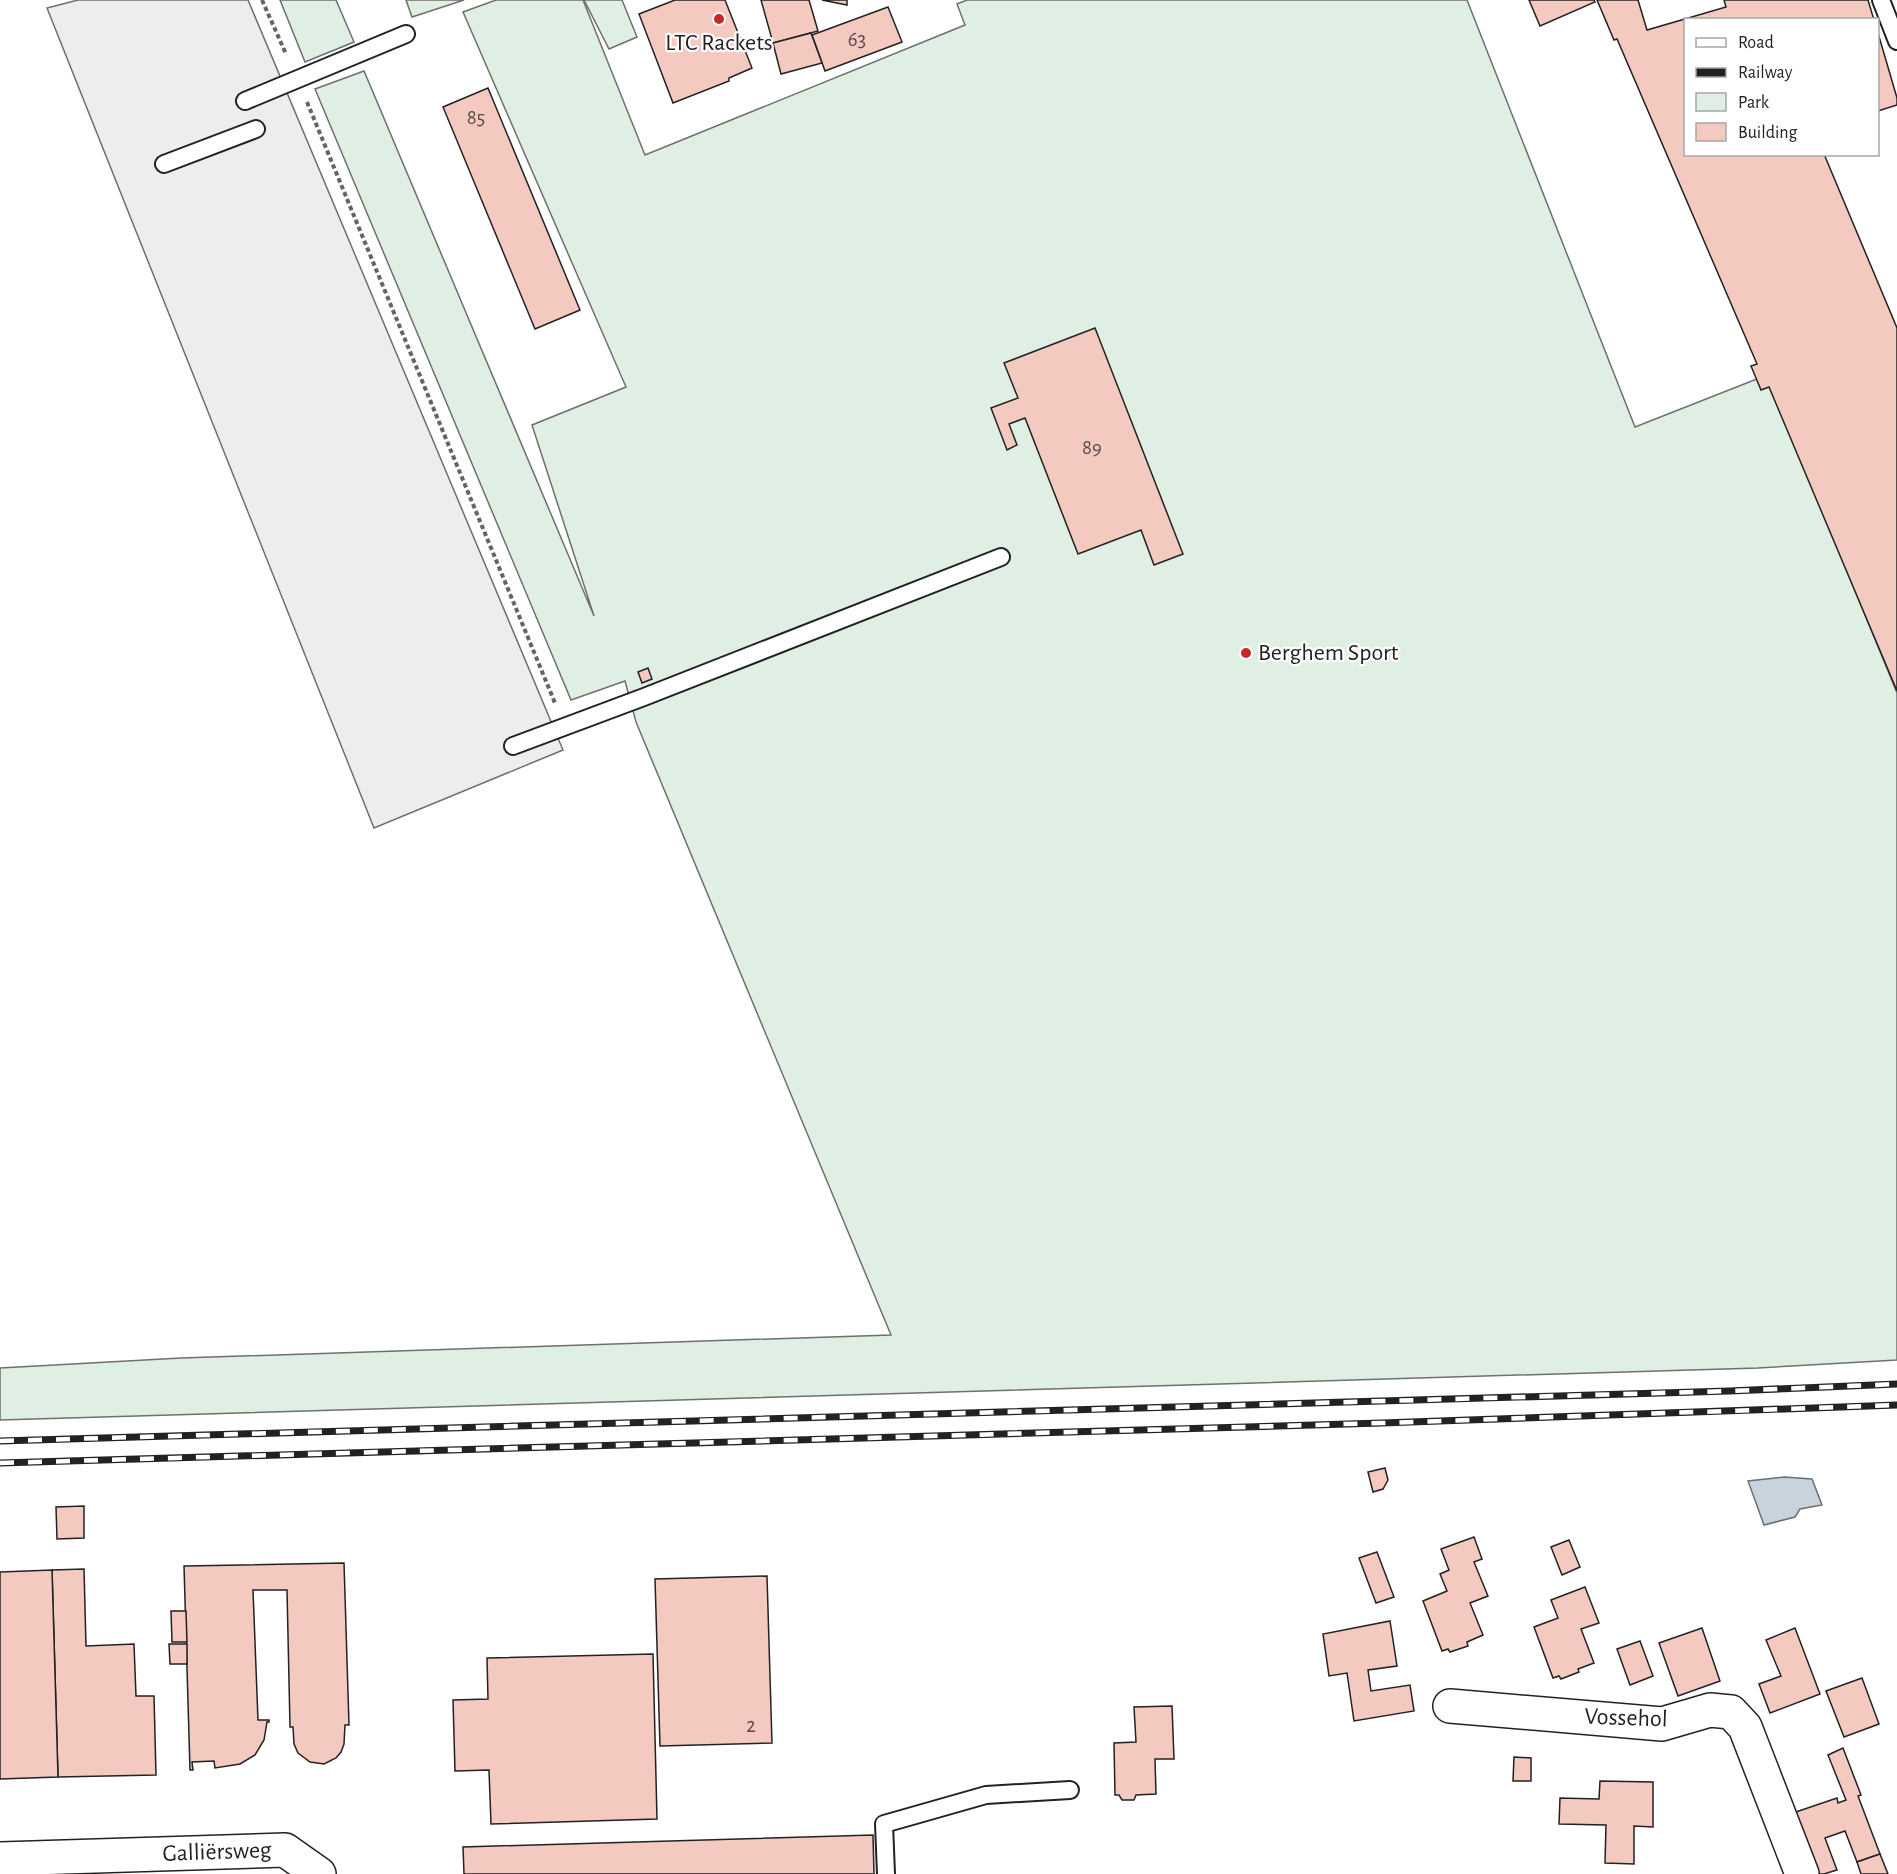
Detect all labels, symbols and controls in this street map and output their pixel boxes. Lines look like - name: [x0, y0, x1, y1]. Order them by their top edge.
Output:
- marker: LTC Rackets: [712, 12, 726, 26]
- legend: [1684, 18, 1879, 156]
- house number: 63: [848, 29, 866, 50]
- place label: LTC Rackets: [665, 31, 773, 55]
- text: Road: [1738, 34, 1774, 52]
- text: Railway: [1738, 64, 1793, 82]
- text: Park: [1738, 94, 1770, 112]
- house number: 85: [467, 107, 485, 128]
- text: Building: [1738, 124, 1798, 142]
- house number: 89: [1082, 437, 1102, 458]
- place label: Berghem Sport: [1258, 641, 1399, 665]
- marker: Berghem Sport: [1239, 646, 1253, 660]
- street label: Vossehol: [1584, 1705, 1668, 1731]
- house number: 2: [746, 1715, 756, 1736]
- street label: Galliërsweg: [162, 1838, 272, 1866]

